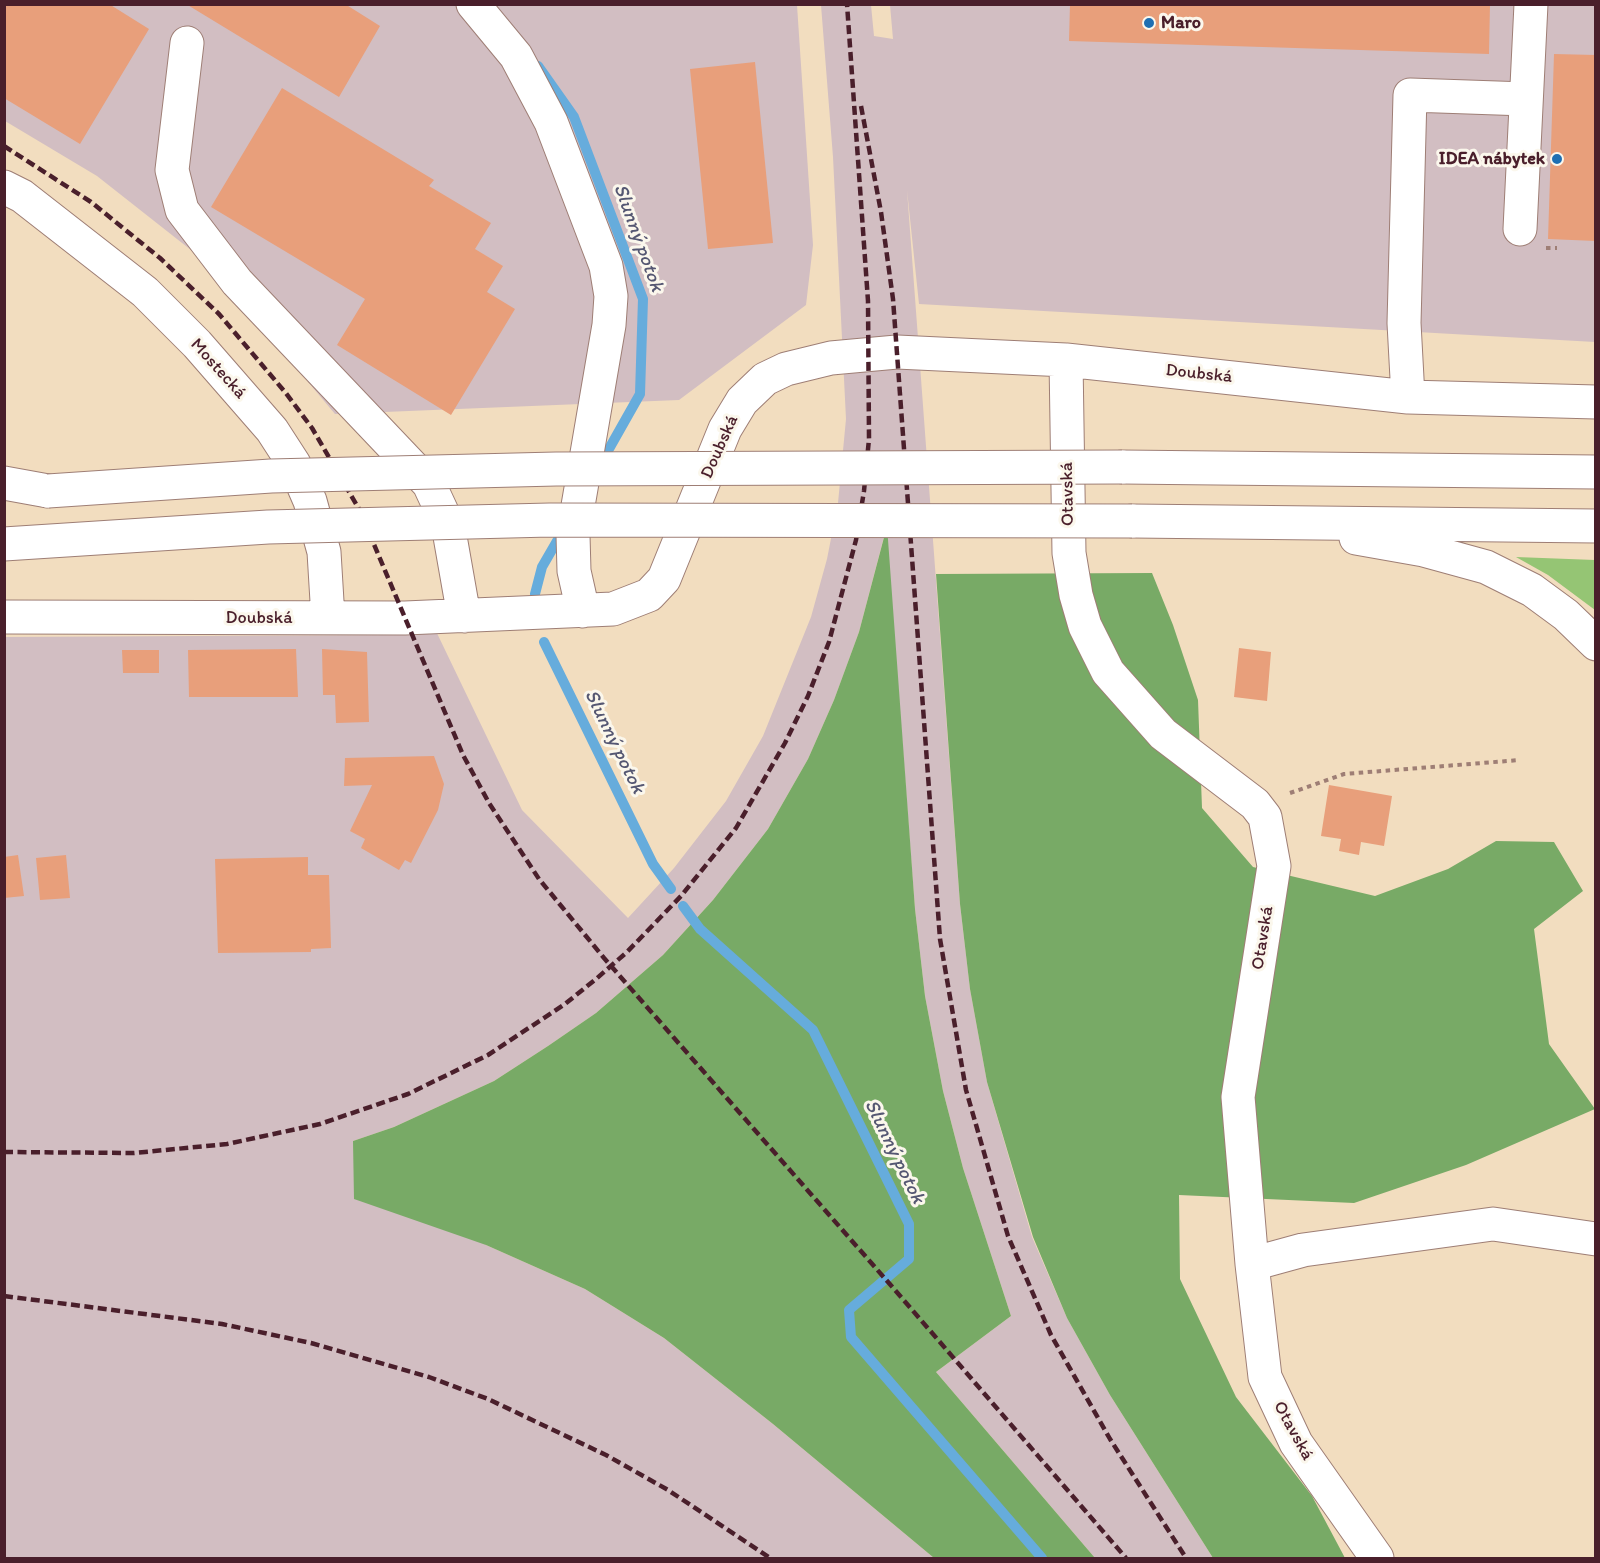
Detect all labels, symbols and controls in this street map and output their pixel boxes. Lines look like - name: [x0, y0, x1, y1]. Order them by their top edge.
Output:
- place label: Maro: [1161, 12, 1201, 34]
- marker: Maro: [1142, 16, 1156, 30]
- place label: IDEA nábytek: [1439, 148, 1545, 170]
- marker: IDEA nábytek: [1550, 152, 1564, 166]
- water label: Slunný potok: [607, 181, 669, 295]
- street label: Mostecká: [185, 334, 251, 404]
- street label: Doubská: [1165, 360, 1233, 388]
- street label: Doubská: [697, 412, 743, 482]
- street label: Otavská: [1057, 462, 1079, 526]
- street label: Doubská: [225, 607, 293, 629]
- water label: Slunný potok: [579, 686, 649, 798]
- street label: Otavská: [1247, 905, 1279, 971]
- water label: Slunný potok: [859, 1096, 929, 1208]
- street label: Otavská: [1268, 1398, 1318, 1464]

